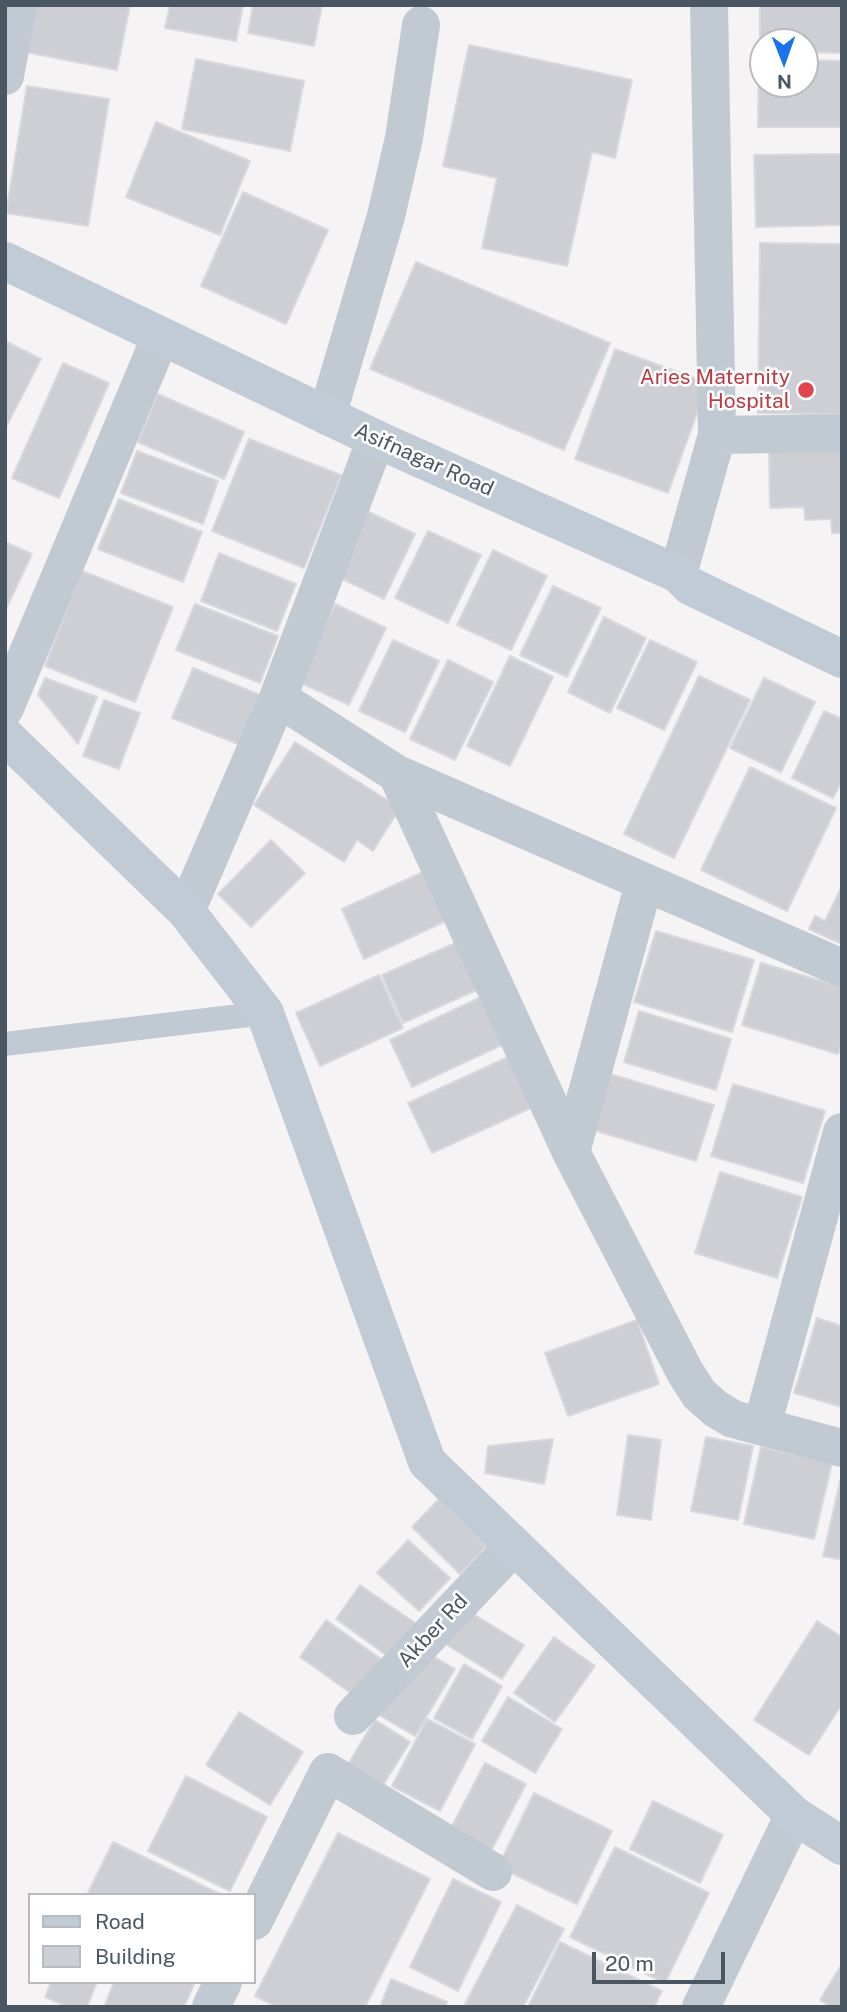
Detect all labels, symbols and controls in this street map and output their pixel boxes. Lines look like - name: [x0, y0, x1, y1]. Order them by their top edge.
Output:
- north arrow: [749, 28, 819, 98]
- text: N: [777, 71, 792, 93]
- place label: Aries Maternity Hospital: [640, 365, 790, 415]
- marker: Aries Maternity Hospital: [796, 380, 816, 400]
- street label: Asifnagar Road: [350, 418, 498, 502]
- street label: Akber Rd: [393, 1589, 473, 1673]
- legend: [28, 1893, 256, 1984]
- text: Road: [95, 1909, 145, 1934]
- scale bar: [595, 1938, 728, 1982]
- text: Building: [95, 1944, 176, 1969]
- text: 20 m: [605, 1951, 654, 1976]

